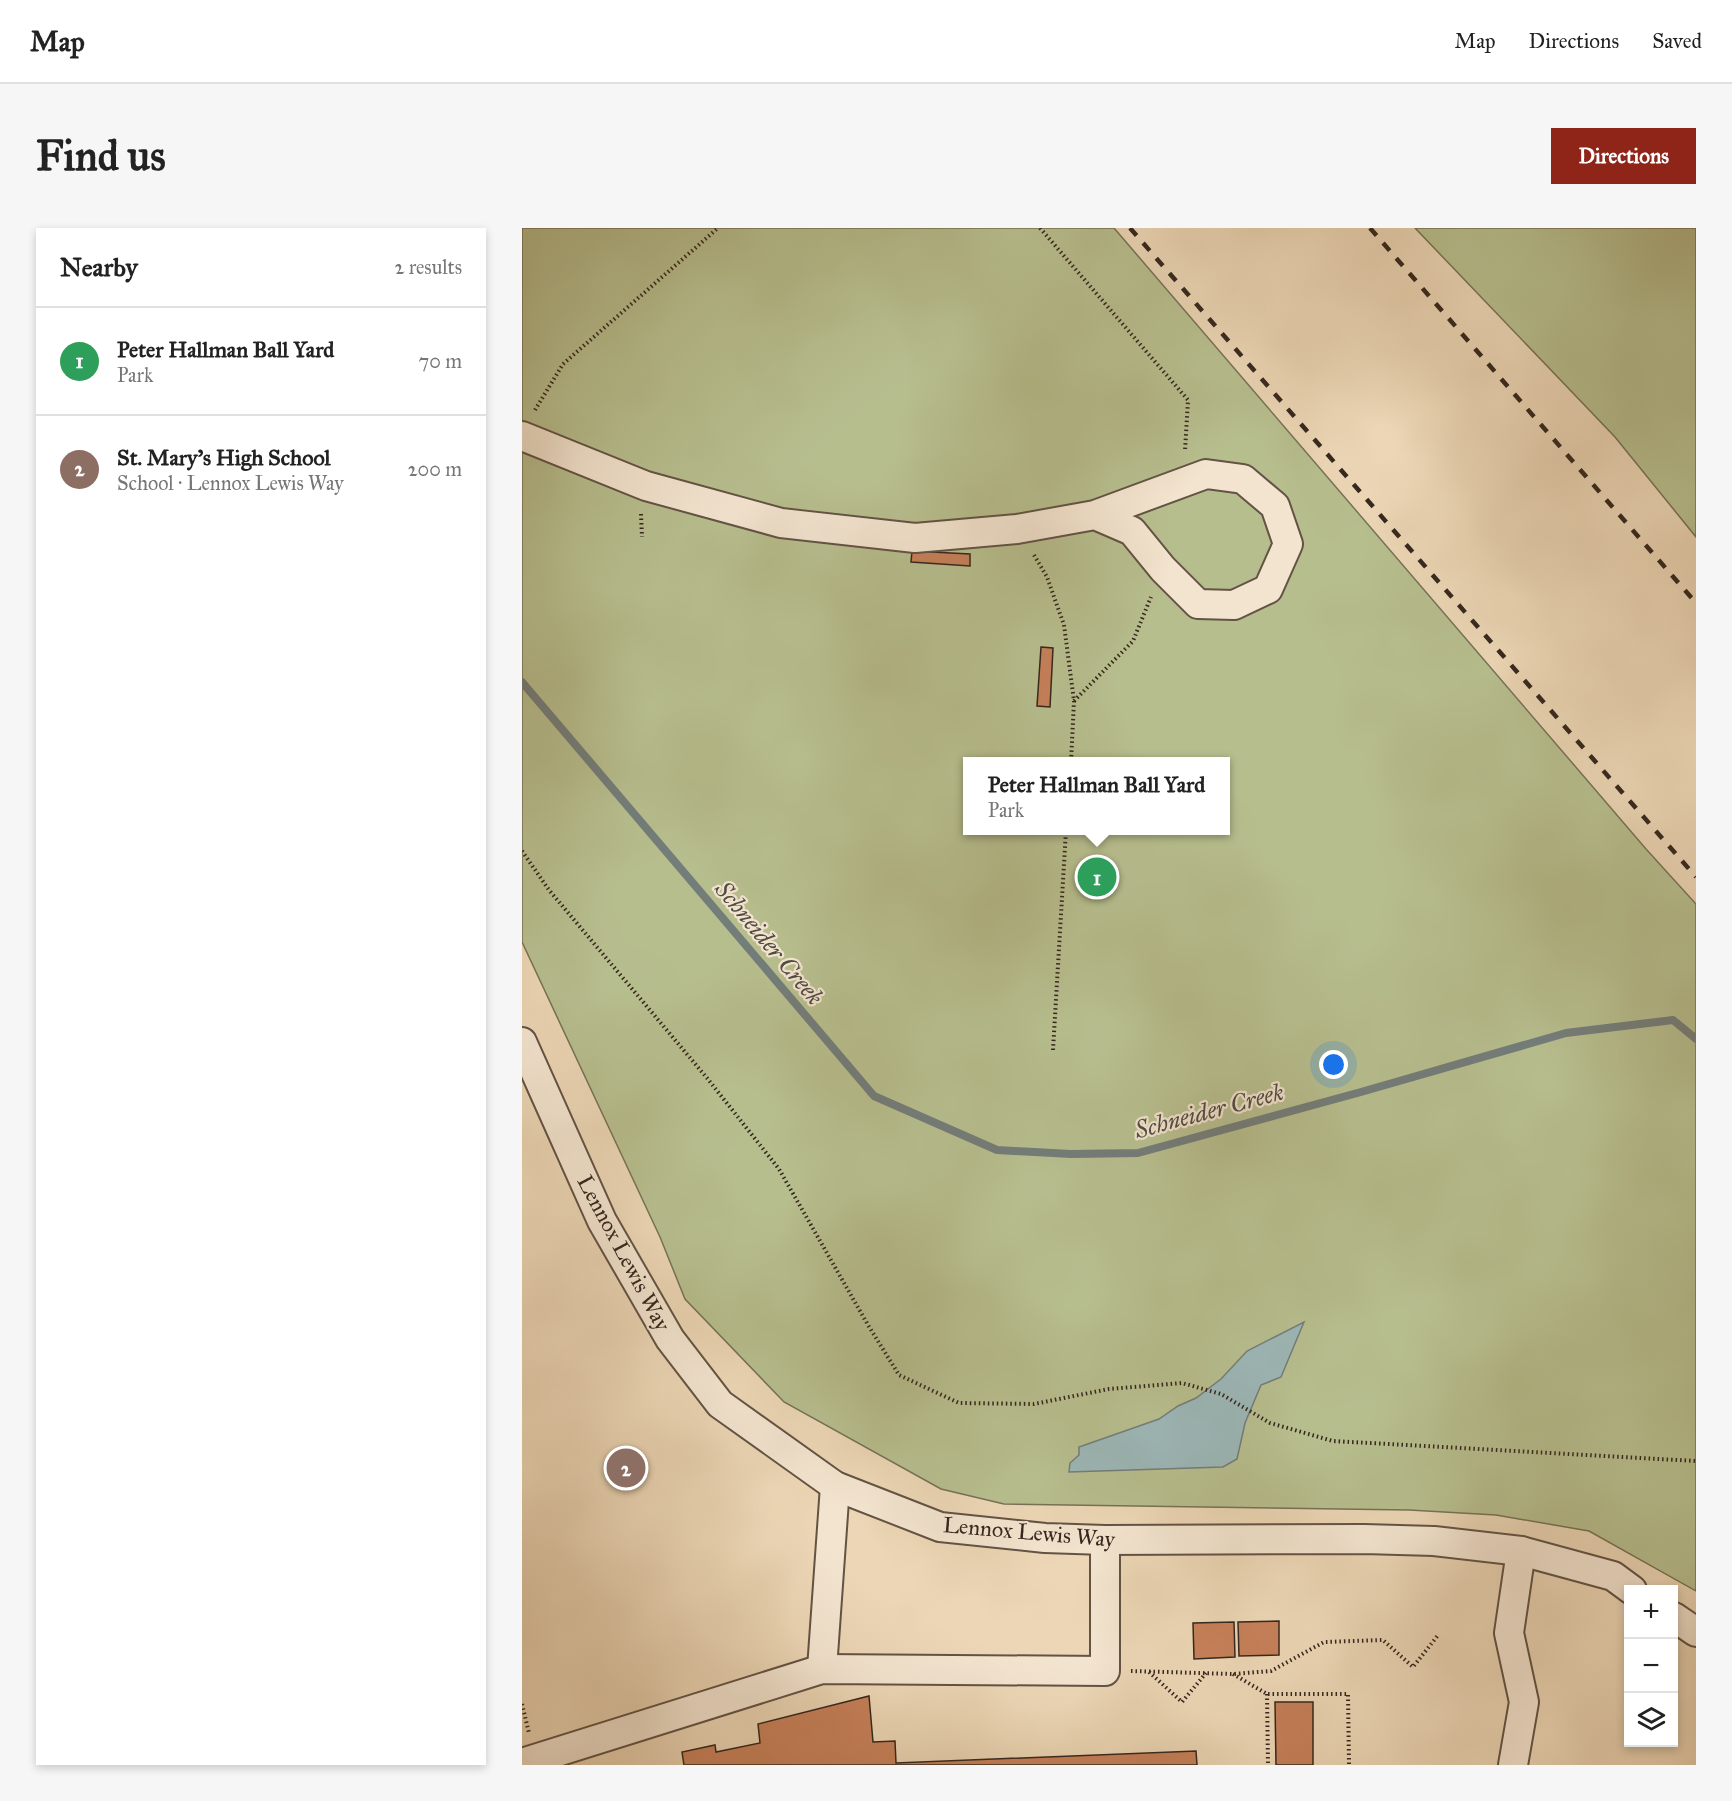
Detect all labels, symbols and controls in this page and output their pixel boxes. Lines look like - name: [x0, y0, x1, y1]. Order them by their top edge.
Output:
- text: Map: [30, 24, 85, 59]
- text: Map: [1455, 28, 1496, 54]
- text: Directions: [1529, 28, 1619, 54]
- text: Saved: [1652, 28, 1702, 54]
- button: Directions: [1551, 128, 1696, 184]
- text: Find us: [36, 130, 166, 182]
- text: Nearby: [60, 251, 138, 283]
- text: 2 results: [394, 255, 462, 279]
- text: Peter Hallman Ball Yard: [117, 336, 334, 363]
- text: 1: [76, 349, 83, 373]
- text: 70 m: [419, 349, 462, 373]
- text: Park: [117, 363, 153, 387]
- text: St. Mary's High School: [117, 444, 331, 471]
- text: 2: [75, 457, 84, 481]
- text: 200 m: [408, 457, 462, 481]
- text: School · Lennox Lewis Way: [117, 471, 344, 495]
- popup: [963, 757, 1230, 835]
- text: Peter Hallman Ball Yard: [988, 771, 1205, 798]
- text: Park: [988, 798, 1024, 822]
- pin: 1: [1078, 854, 1116, 900]
- water label: Schneider Creek: [708, 874, 830, 1012]
- your location: [1319, 1050, 1348, 1079]
- water label: Schneider Creek: [1130, 1077, 1287, 1146]
- street label: Lennox Lewis Way: [572, 1170, 677, 1336]
- pin: 2: [606, 1446, 646, 1490]
- street label: Lennox Lewis Way: [942, 1511, 1117, 1553]
- map controls: [1624, 1585, 1678, 1747]
- button: +: [1624, 1585, 1678, 1639]
- button: −: [1624, 1639, 1678, 1693]
- button: layers: [1624, 1693, 1678, 1747]

